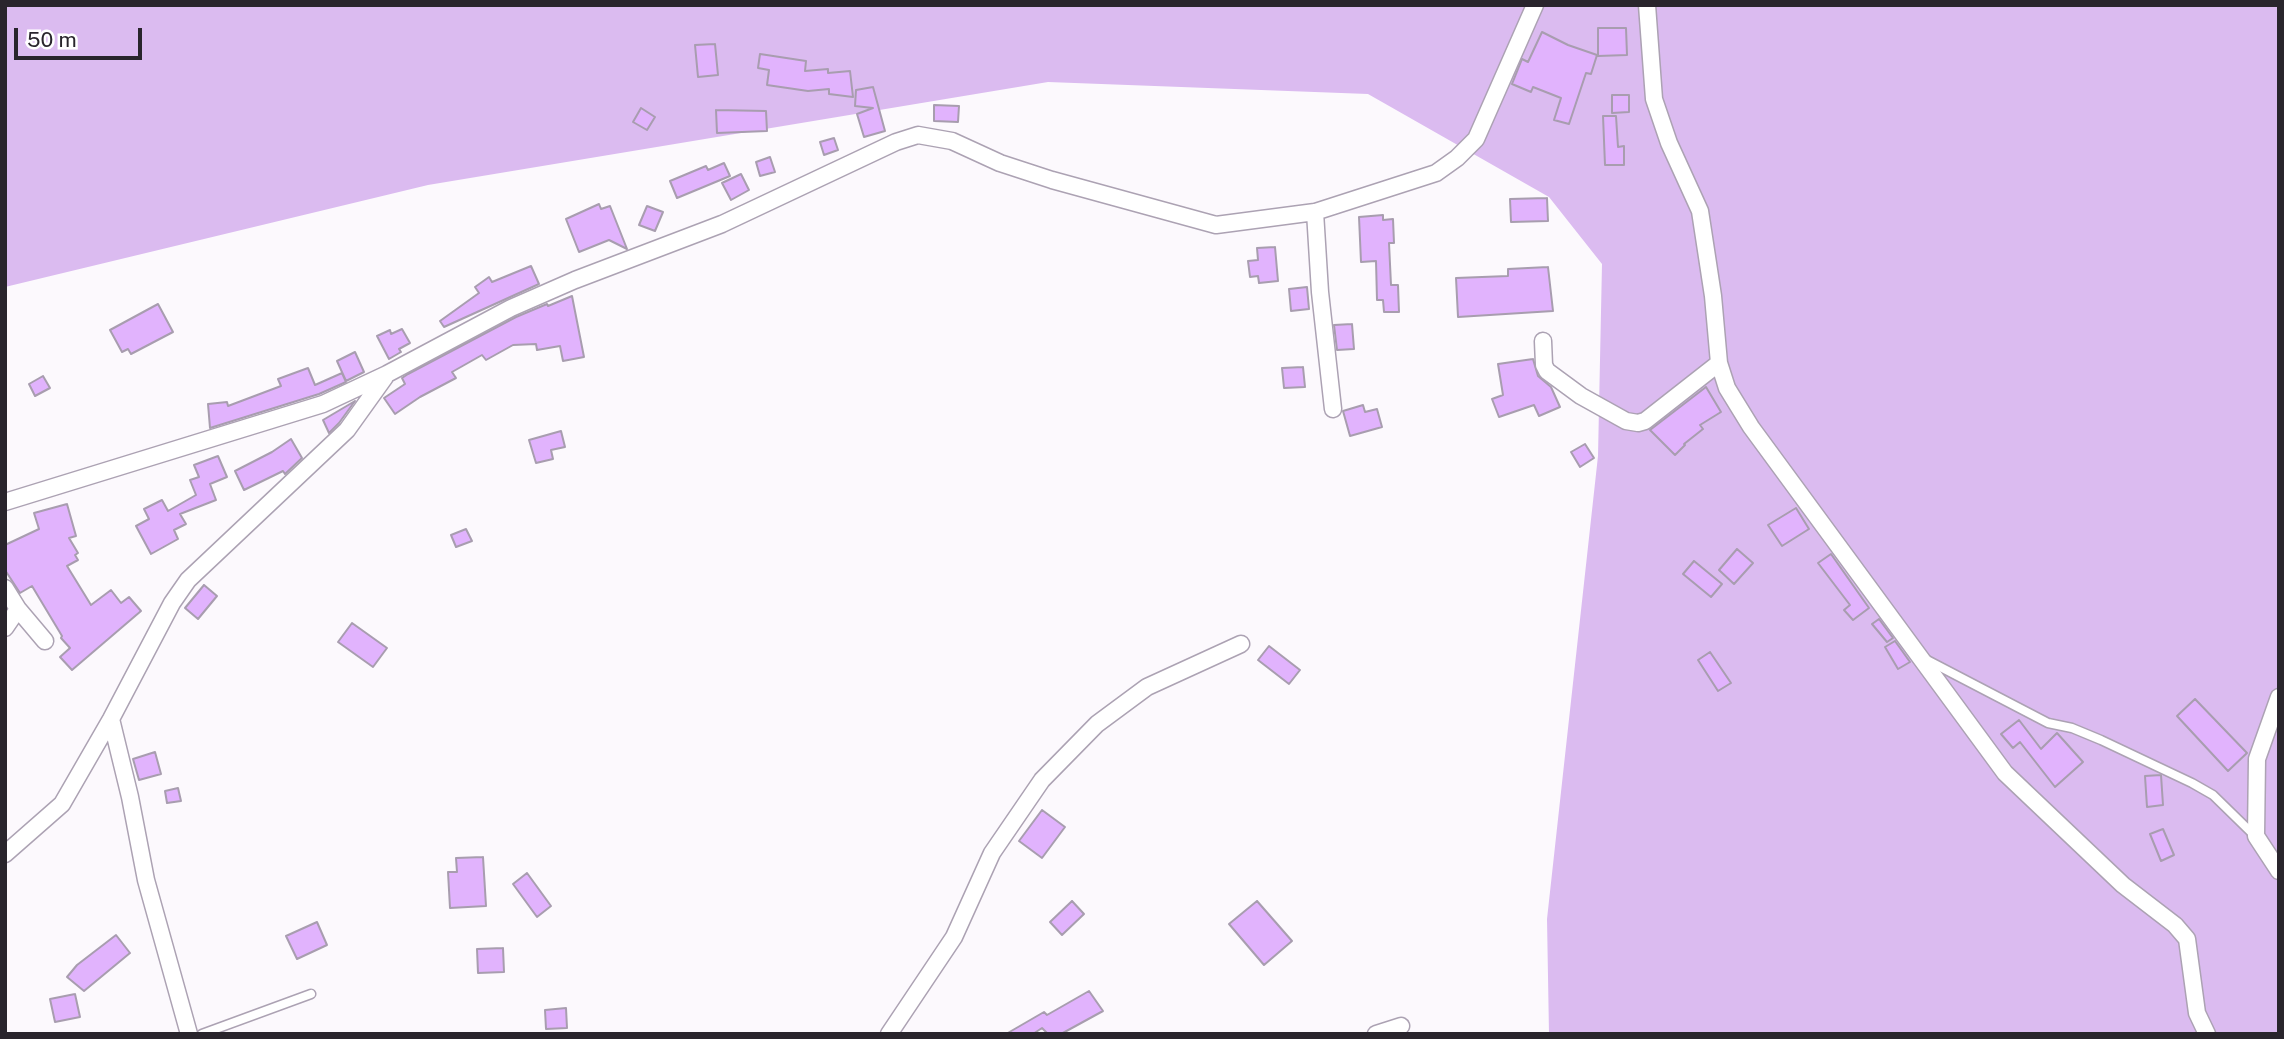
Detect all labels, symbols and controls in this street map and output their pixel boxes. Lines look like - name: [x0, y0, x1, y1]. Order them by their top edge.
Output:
- scale bar: [18, 14, 145, 58]
- text: 50 m: [27, 27, 77, 52]

